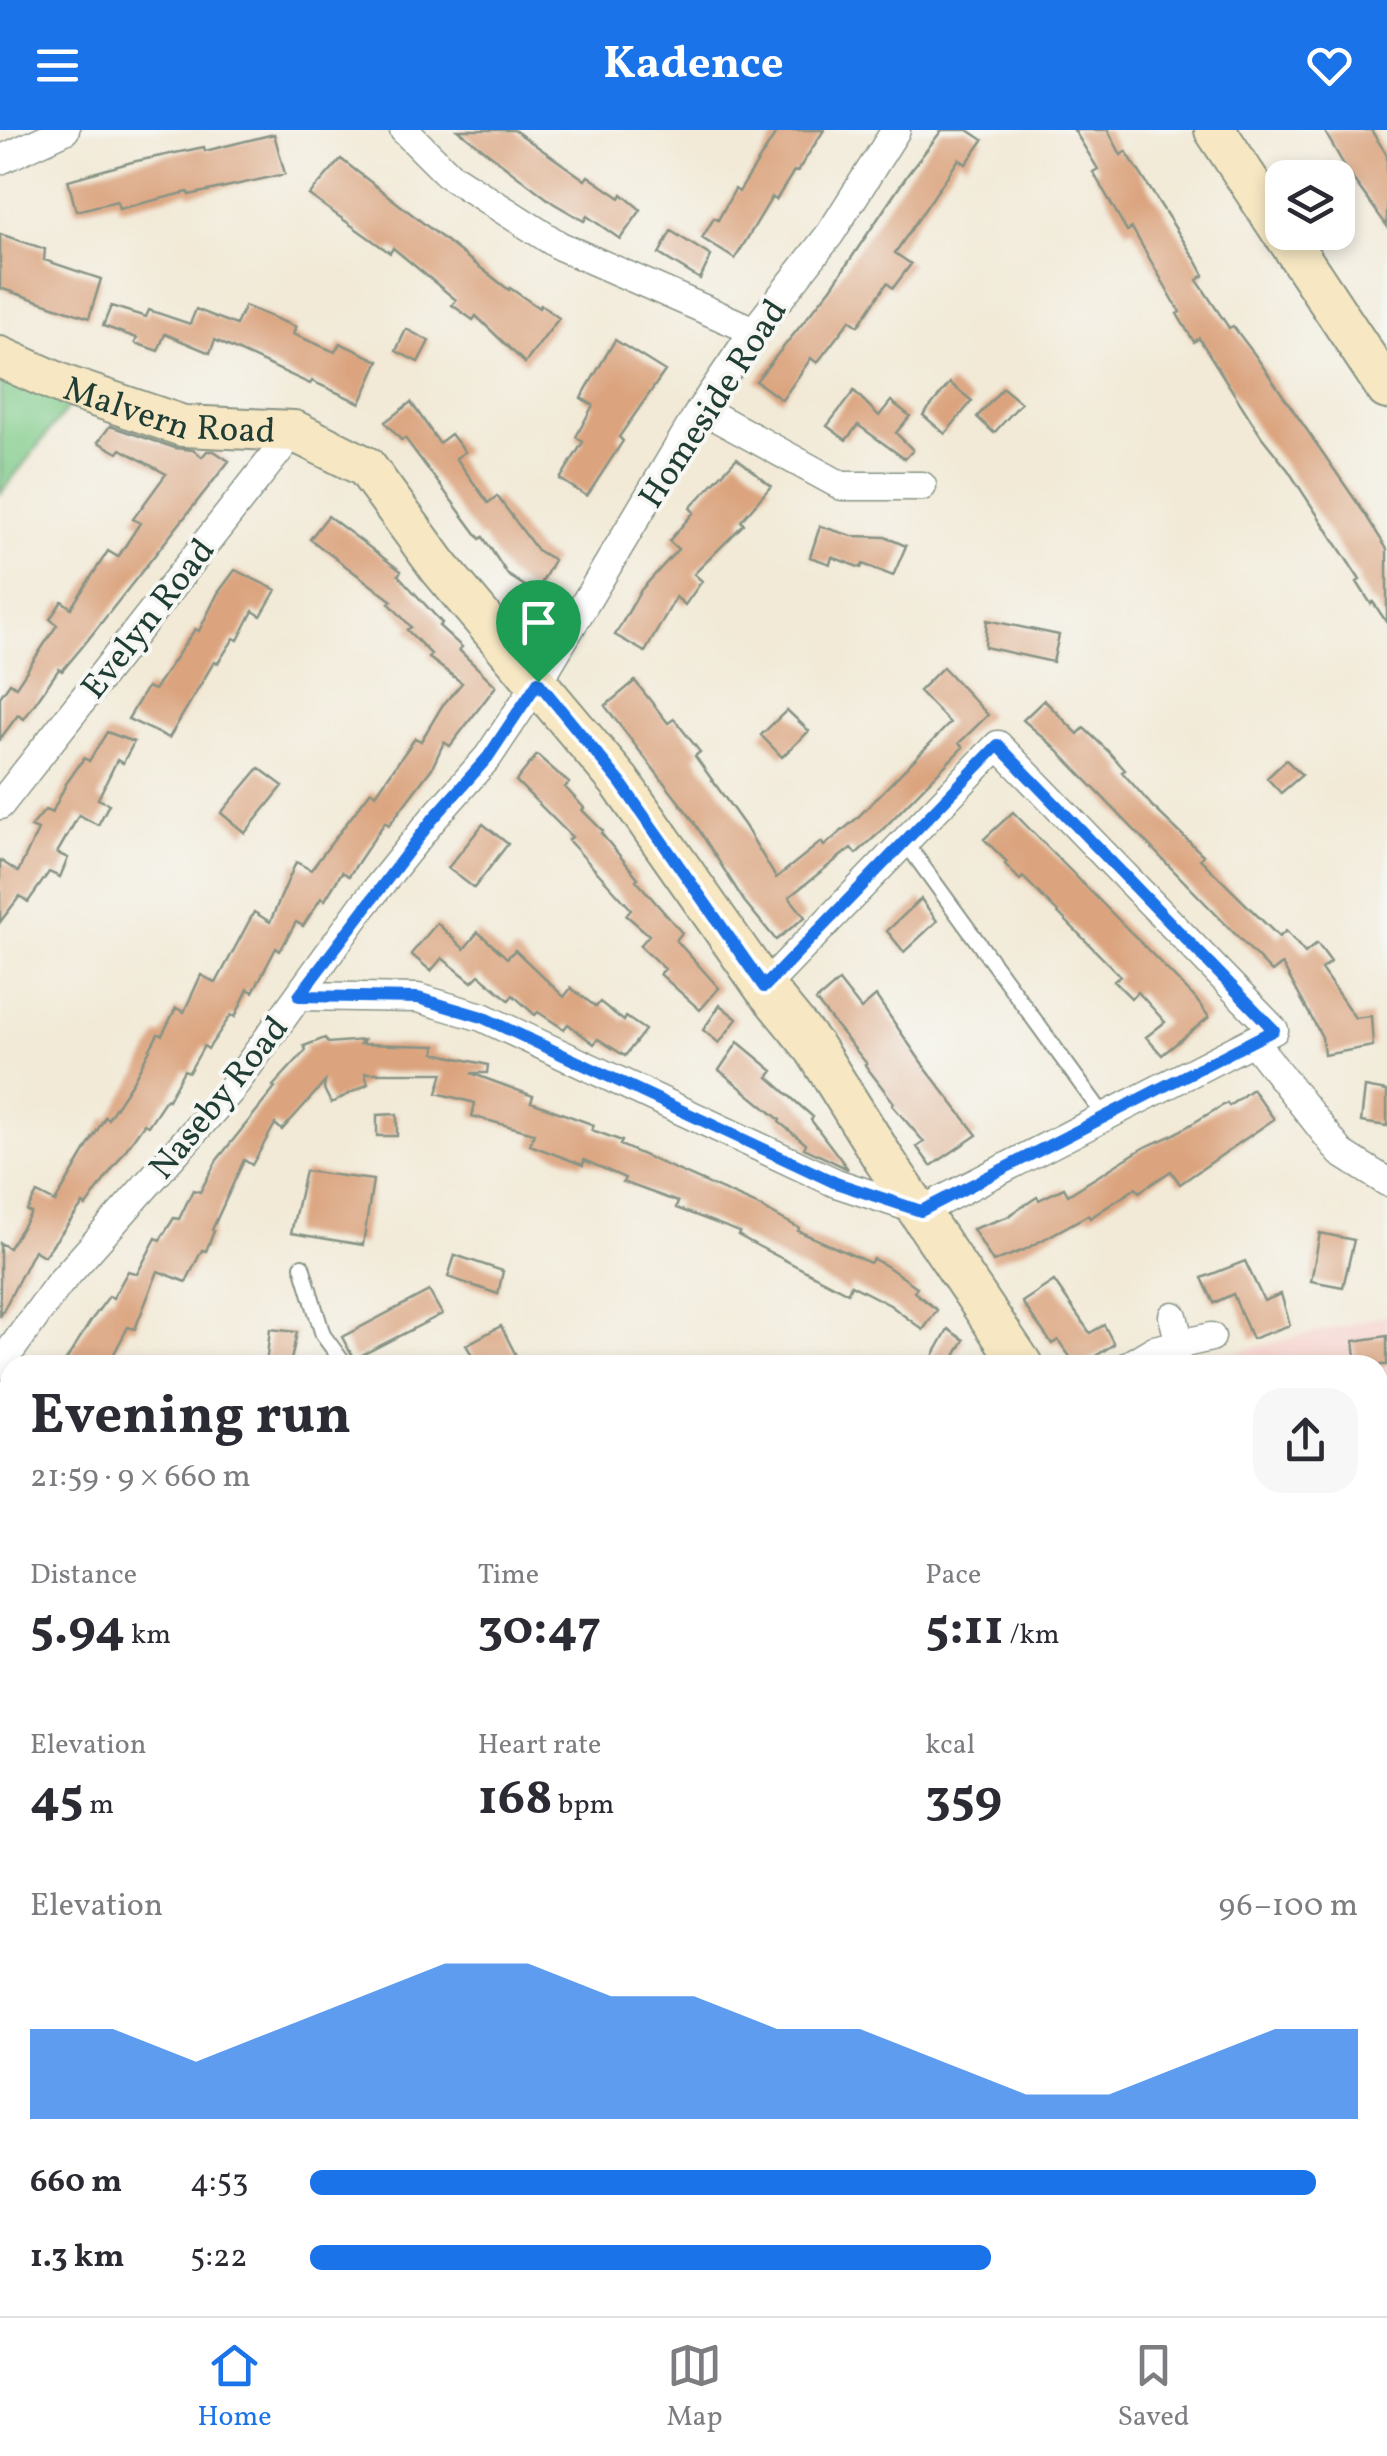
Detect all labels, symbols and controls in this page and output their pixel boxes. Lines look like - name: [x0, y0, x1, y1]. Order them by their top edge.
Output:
- text: Kadence: [603, 34, 784, 97]
- icon: menu: [30, 38, 85, 93]
- icon: heart: [1302, 38, 1357, 93]
- map controls: [1265, 160, 1355, 250]
- button: layers: [1265, 160, 1355, 250]
- street label: Homeside Road: [629, 291, 800, 519]
- street label: Malvern Road: [57, 366, 277, 457]
- street label: Evelyn Road: [71, 529, 227, 710]
- pin: [496, 580, 581, 683]
- icon: arrive: [511, 595, 566, 650]
- street label: Naseby Road: [139, 1007, 301, 1191]
- text: Evening run: [30, 1380, 351, 1456]
- button: share: [1253, 1388, 1358, 1493]
- text: 21:59 · 9 × 660 m: [30, 1456, 251, 1500]
- text: Distance: [30, 1556, 137, 1595]
- text: Time: [478, 1556, 539, 1595]
- text: Pace: [925, 1556, 981, 1595]
- text: 5.94: [30, 1595, 125, 1665]
- text: 30:47: [478, 1595, 601, 1665]
- text: 5:11: [925, 1595, 1004, 1665]
- text: km: [125, 1616, 171, 1655]
- text: /km: [1004, 1616, 1060, 1655]
- text: Elevation: [30, 1726, 146, 1765]
- text: Heart rate: [478, 1726, 601, 1765]
- text: kcal: [925, 1726, 975, 1765]
- text: 45: [30, 1765, 84, 1835]
- text: 168: [478, 1765, 552, 1835]
- text: 359: [925, 1765, 1002, 1835]
- text: m: [84, 1786, 114, 1825]
- text: bpm: [552, 1786, 614, 1825]
- text: Elevation: [30, 1885, 163, 1929]
- text: 96–100 m: [1219, 1885, 1358, 1929]
- text: 660 m: [30, 2161, 122, 2205]
- text: 4:53: [190, 2161, 248, 2205]
- text: 1.3 km: [30, 2236, 124, 2280]
- text: 5:22: [190, 2236, 247, 2280]
- tab: Home: [197, 2338, 272, 2437]
- tab: Map: [666, 2338, 722, 2437]
- tab: Saved: [1117, 2338, 1190, 2437]

